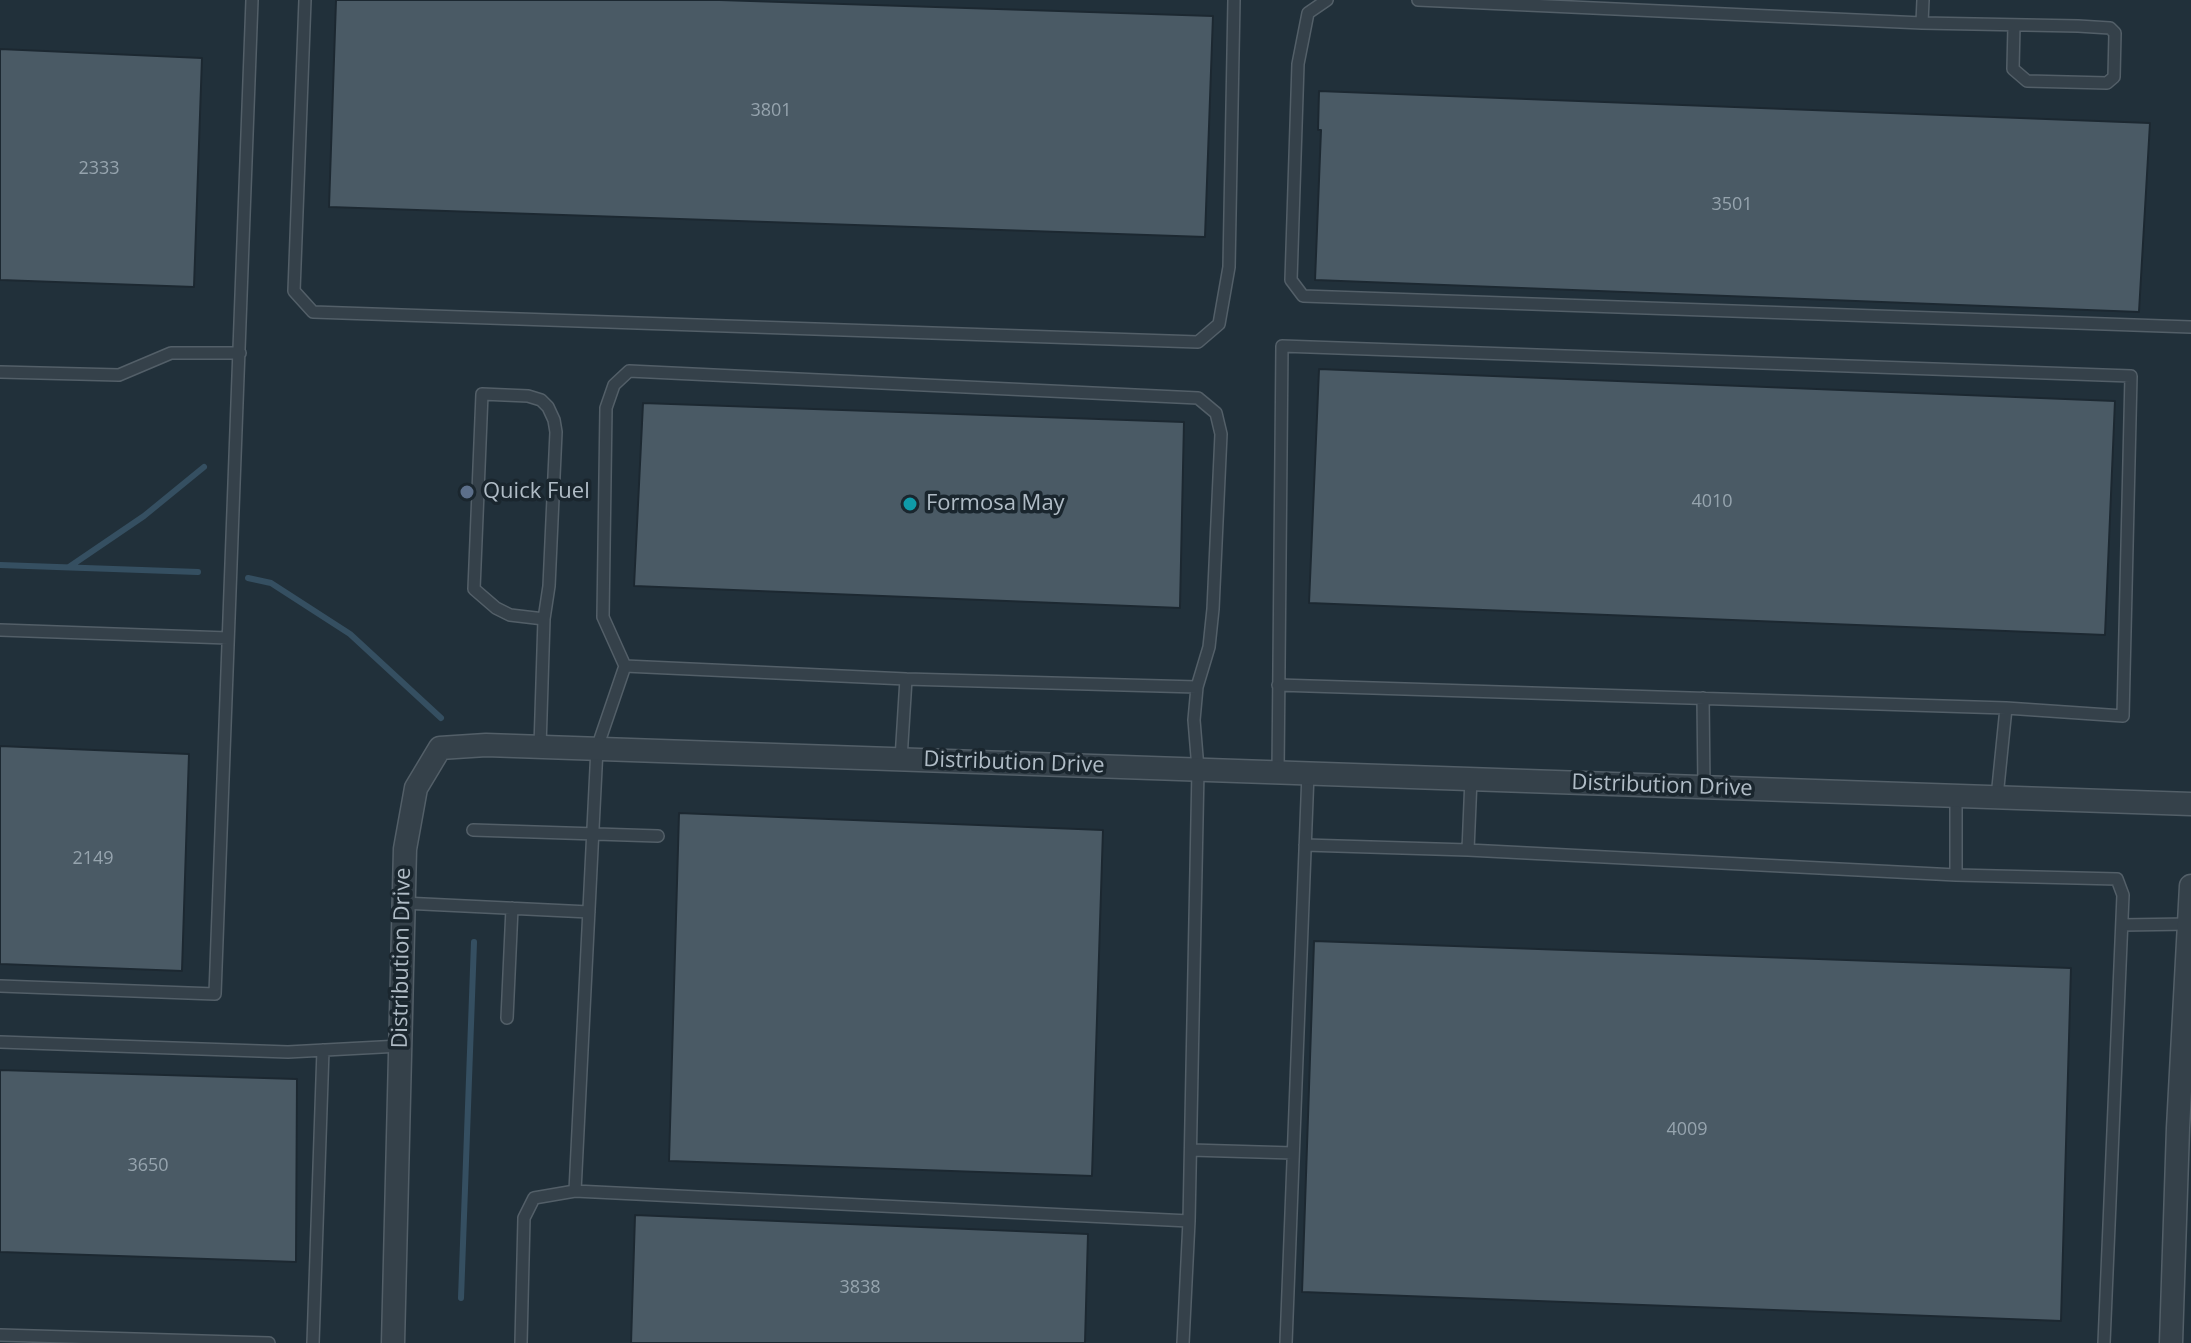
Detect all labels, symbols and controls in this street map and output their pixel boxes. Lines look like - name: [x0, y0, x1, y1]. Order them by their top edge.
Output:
- house number: 3801: [750, 100, 792, 122]
- house number: 2333: [78, 158, 120, 180]
- house number: 3501: [1711, 194, 1753, 216]
- place label: Quick Fuel: [483, 479, 590, 505]
- marker: Quick Fuel: [458, 483, 476, 501]
- place label: Formosa May: [926, 491, 1065, 517]
- house number: 4010: [1691, 491, 1733, 513]
- marker: Formosa May: [901, 495, 919, 513]
- street label: Distribution Drive: [923, 747, 1105, 779]
- street label: Distribution Drive: [1571, 770, 1753, 802]
- house number: 2149: [72, 848, 114, 870]
- street label: Distribution Drive: [387, 867, 417, 1049]
- house number: 4009: [1666, 1119, 1708, 1141]
- house number: 3650: [127, 1155, 169, 1177]
- house number: 3838: [839, 1277, 881, 1299]

